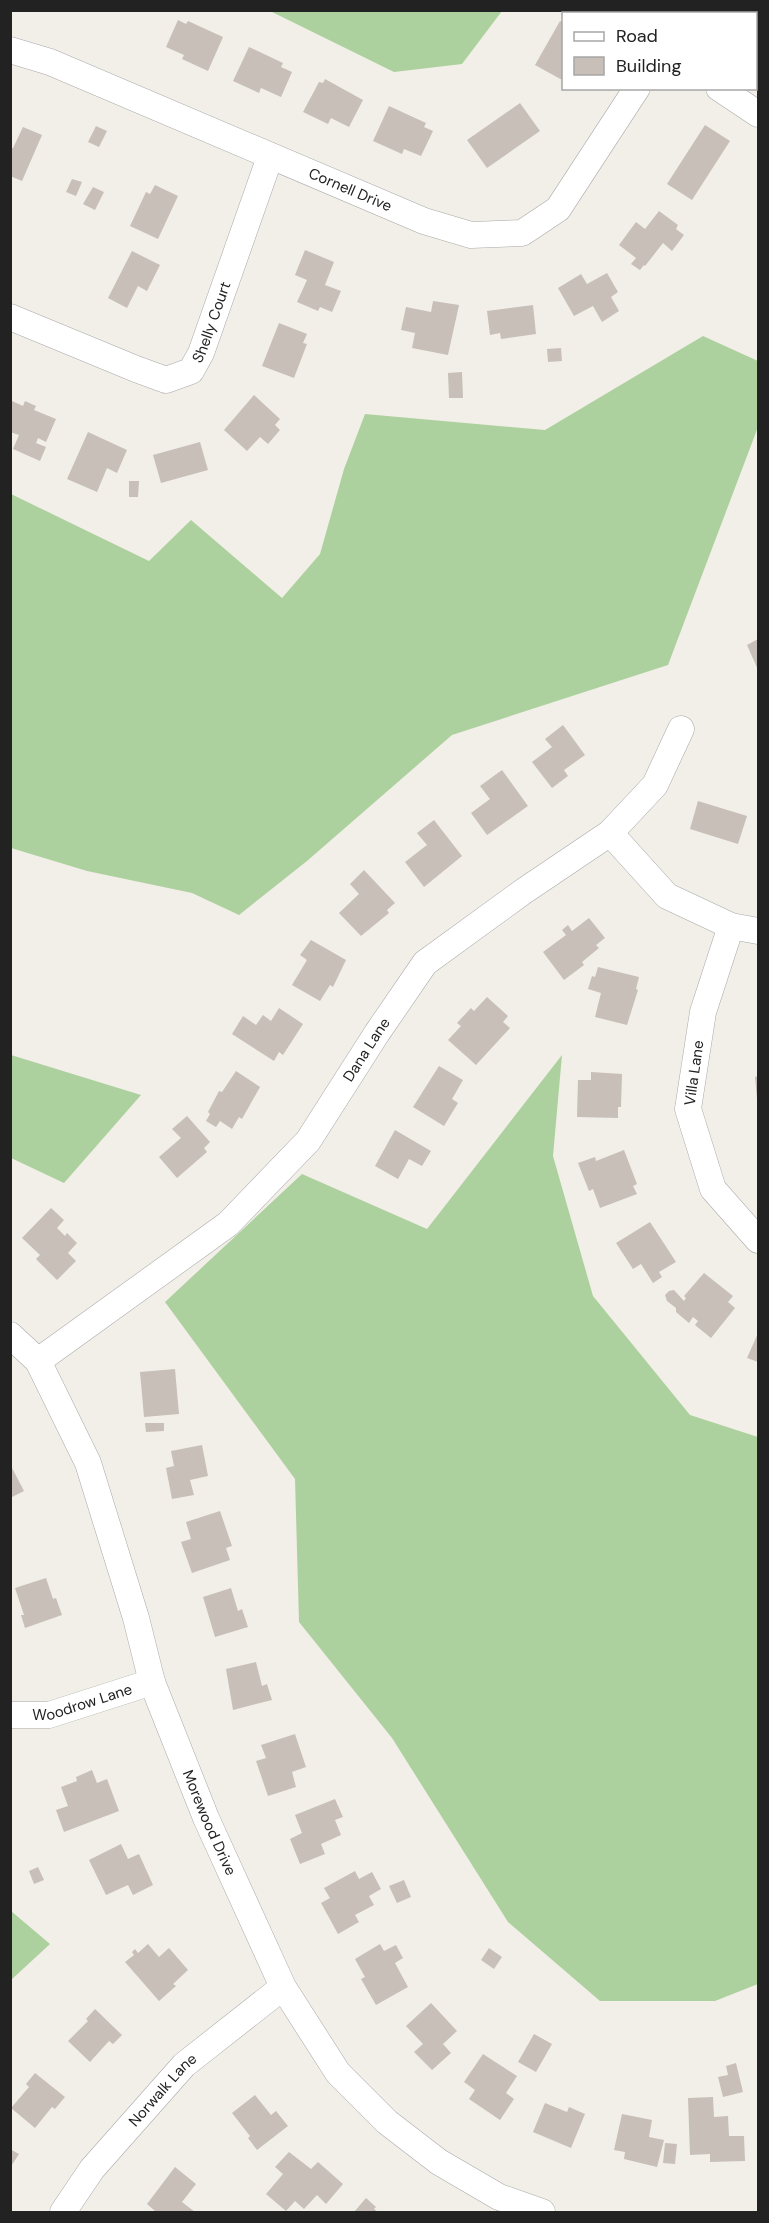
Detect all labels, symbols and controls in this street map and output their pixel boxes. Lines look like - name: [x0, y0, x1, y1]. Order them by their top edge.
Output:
- legend: [562, 12, 757, 90]
- text: Road: [616, 24, 658, 48]
- text: Building: [616, 54, 681, 78]
- street label: Cornell Drive: [306, 163, 395, 216]
- street label: Shelly Court: [188, 279, 235, 366]
- street label: Dana Lane: [338, 1014, 395, 1086]
- street label: Villa Lane: [680, 1039, 708, 1107]
- street label: Woodrow Lane: [32, 1679, 135, 1725]
- street label: Morewood Drive: [178, 1767, 241, 1879]
- street label: Norwalk Lane: [124, 2049, 201, 2131]

